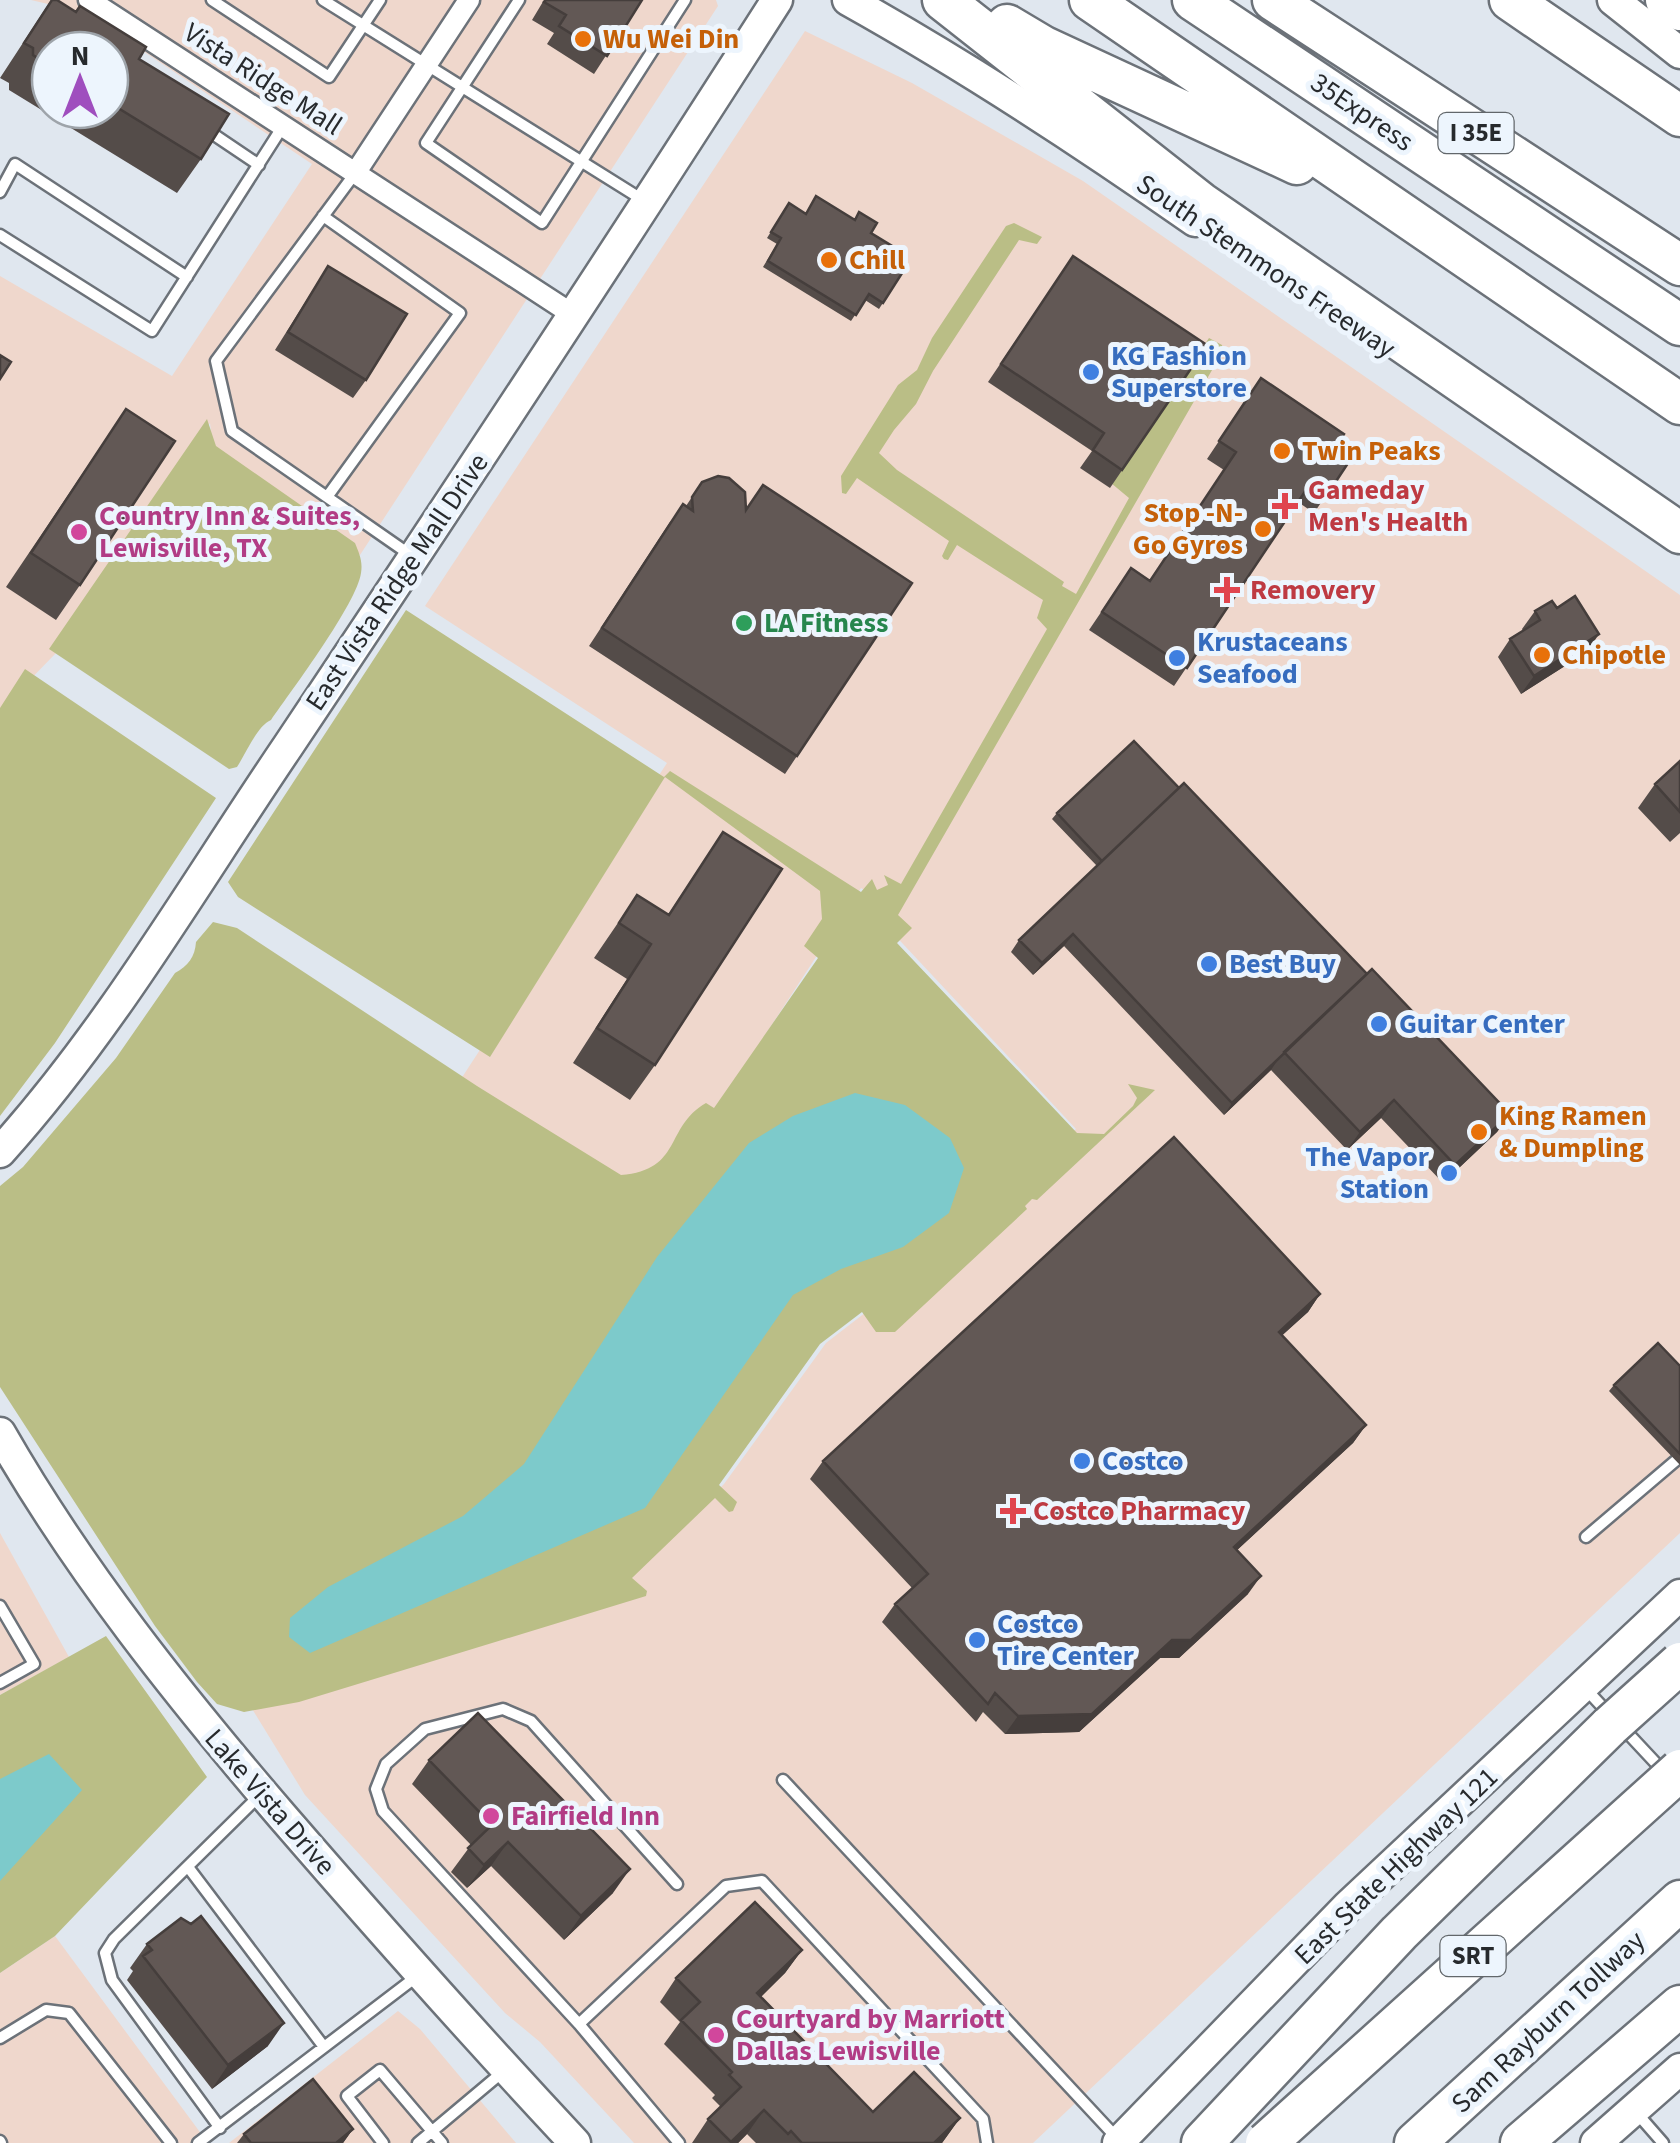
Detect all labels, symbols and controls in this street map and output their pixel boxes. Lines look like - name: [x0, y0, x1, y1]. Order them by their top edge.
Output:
- street label: Vista Ridge Mall: [176, 13, 350, 145]
- place label: Wu Wei Din: [603, 19, 739, 59]
- marker: Wu Wei Din: [572, 28, 594, 50]
- north arrow: [30, 30, 130, 130]
- text: N: [71, 36, 89, 76]
- street label: 35Express: [1303, 63, 1421, 161]
- road number: I 35E: [1438, 113, 1514, 153]
- street label: South Stemmons Freeway: [1128, 164, 1404, 368]
- place label: Chill: [849, 240, 905, 280]
- marker: Chill: [818, 249, 840, 271]
- place label: KG Fashion Superstore: [1111, 336, 1247, 408]
- marker: KG Fashion Superstore: [1080, 361, 1102, 383]
- place label: Twin Peaks: [1302, 431, 1441, 471]
- marker: Twin Peaks: [1271, 440, 1293, 462]
- street label: East Vista Ridge Mall Drive: [296, 445, 498, 719]
- place label: Gameday Men's Health: [1308, 470, 1468, 542]
- place label: Stop -N- Go Gyros: [1133, 493, 1243, 565]
- marker: Gameday Men's Health: [1272, 493, 1298, 519]
- place label: Country Inn & Suites, Lewisville, TX: [99, 496, 360, 568]
- marker: Stop -N- Go Gyros: [1252, 518, 1274, 540]
- marker: Country Inn & Suites, Lewisville, TX: [68, 521, 90, 543]
- place label: Removery: [1250, 570, 1376, 610]
- marker: Removery: [1214, 577, 1240, 603]
- place label: LA Fitness: [764, 603, 888, 643]
- marker: LA Fitness: [733, 612, 755, 634]
- place label: Krustaceans Seafood: [1197, 622, 1348, 694]
- place label: Chipotle: [1562, 635, 1666, 675]
- marker: Chipotle: [1531, 644, 1553, 666]
- marker: Krustaceans Seafood: [1166, 647, 1188, 669]
- place label: Best Buy: [1229, 944, 1336, 984]
- marker: Best Buy: [1198, 953, 1220, 975]
- place label: Guitar Center: [1399, 1004, 1566, 1044]
- marker: Guitar Center: [1368, 1013, 1390, 1035]
- place label: King Ramen & Dumpling: [1499, 1096, 1647, 1168]
- marker: King Ramen & Dumpling: [1468, 1121, 1490, 1143]
- place label: The Vapor Station: [1305, 1137, 1430, 1209]
- marker: The Vapor Station: [1438, 1162, 1460, 1184]
- place label: Costco: [1102, 1441, 1184, 1481]
- marker: Costco: [1071, 1450, 1093, 1472]
- place label: Costco Pharmacy: [1033, 1491, 1246, 1531]
- marker: Costco Pharmacy: [1002, 1500, 1024, 1522]
- place label: Costco Tire Center: [997, 1604, 1135, 1676]
- marker: Costco Tire Center: [966, 1629, 988, 1651]
- street label: Lake Vista Drive: [195, 1720, 345, 1884]
- street label: East State Highway 121: [1285, 1758, 1507, 1974]
- place label: Fairfield Inn: [511, 1796, 660, 1836]
- marker: Fairfield Inn: [480, 1805, 502, 1827]
- street label: Sam Rayburn Tollway: [1442, 1921, 1654, 2123]
- road number: SRT: [1440, 1936, 1506, 1976]
- place label: Courtyard by Marriott Dallas Lewisville: [736, 1999, 1005, 2071]
- marker: Courtyard by Marriott Dallas Lewisville: [705, 2024, 727, 2046]

